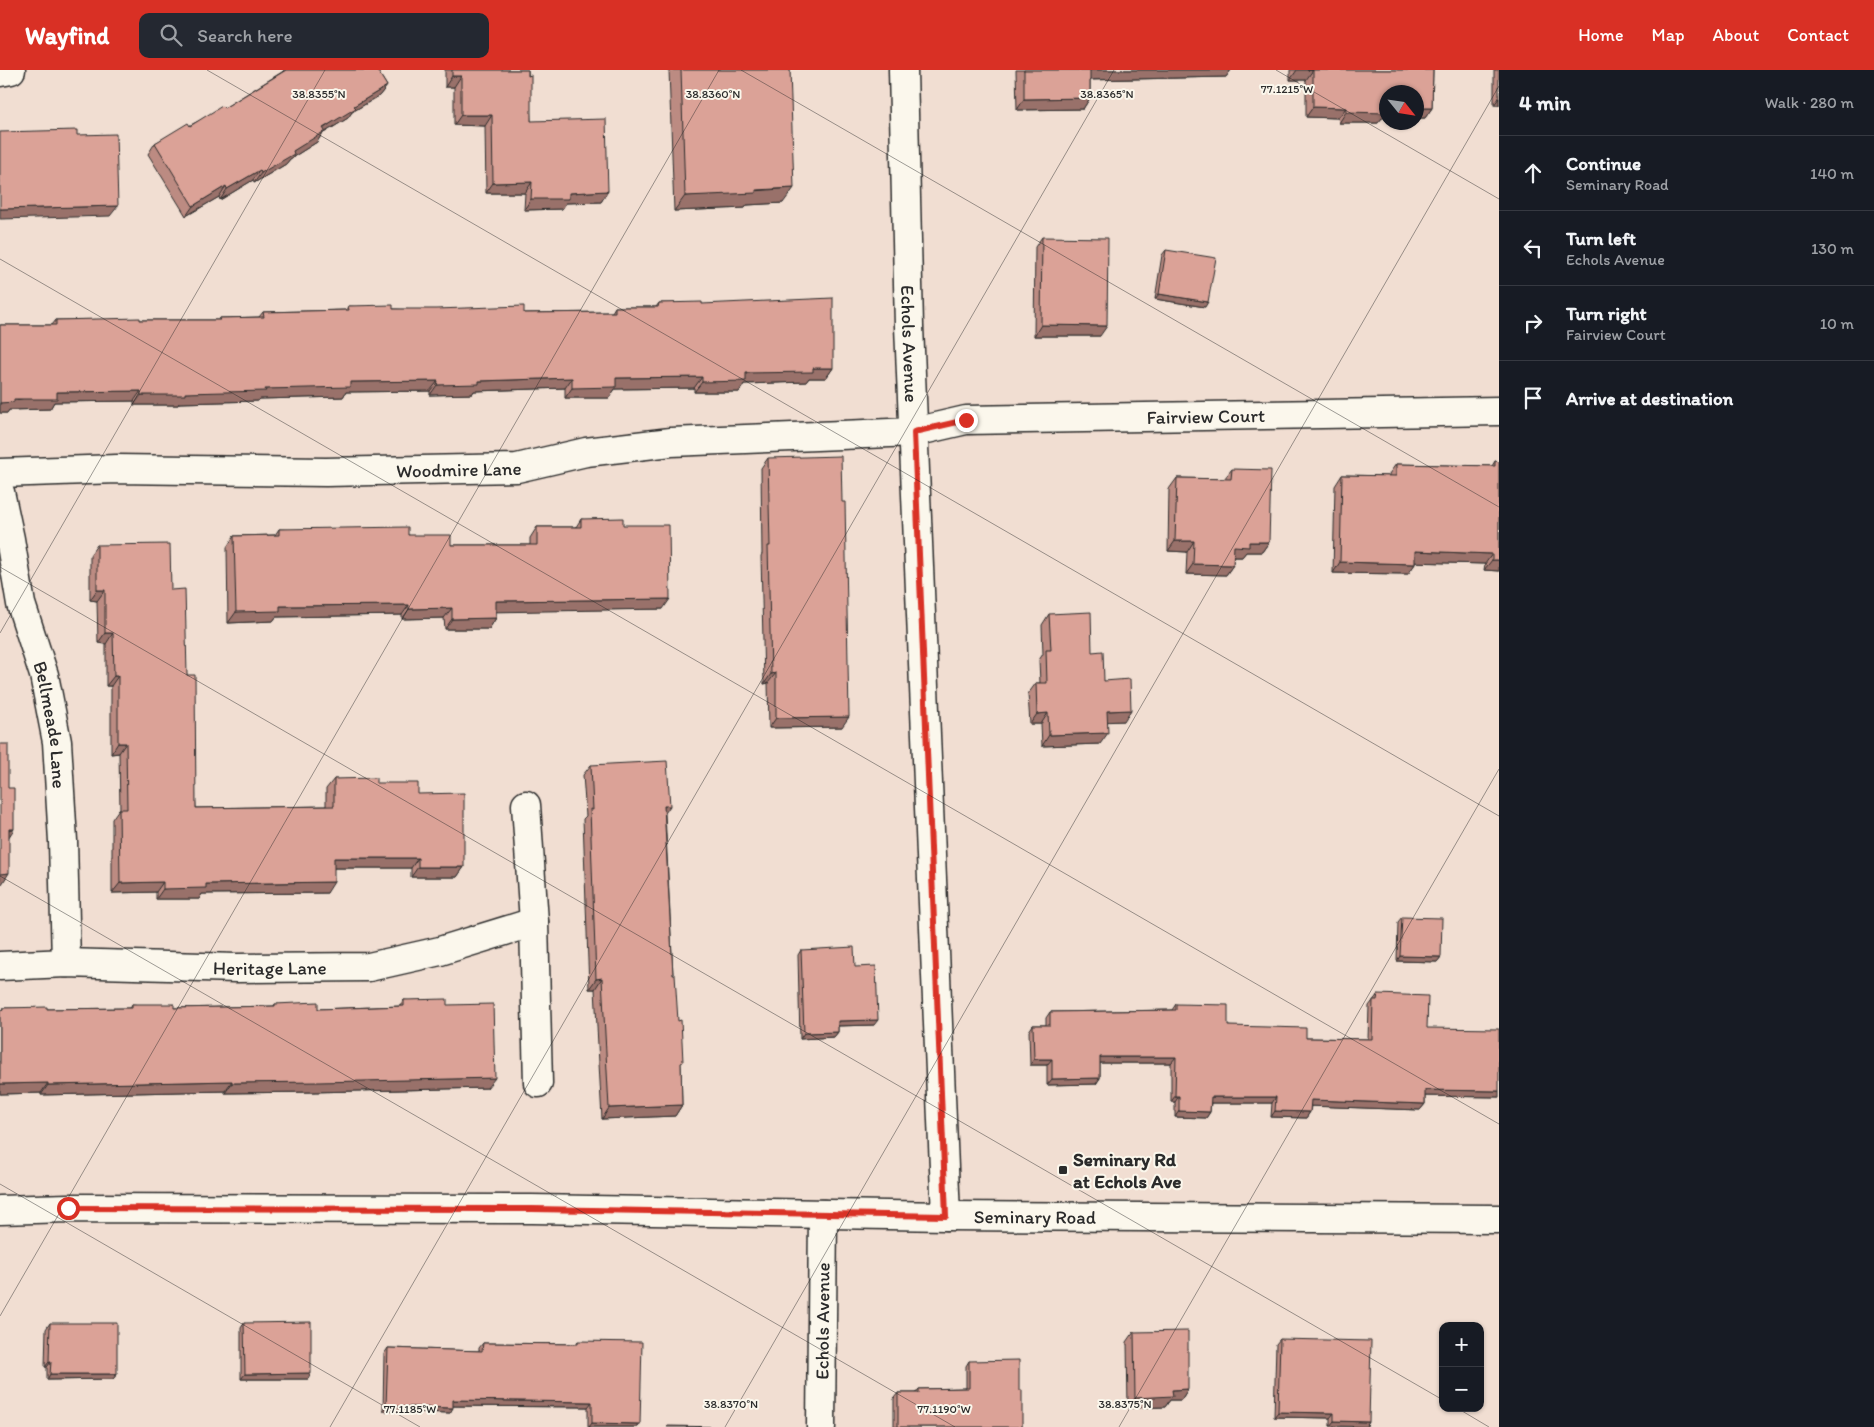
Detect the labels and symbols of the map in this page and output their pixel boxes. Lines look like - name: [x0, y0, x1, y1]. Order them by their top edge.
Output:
- text: 77.1215°W: [1261, 82, 1313, 96]
- north arrow: [1379, 85, 1424, 130]
- text: 38.8355°N: [292, 87, 346, 101]
- text: 38.8360°N: [686, 87, 740, 101]
- text: 38.8365°N: [1080, 87, 1134, 101]
- street label: Echols Avenue: [897, 285, 924, 403]
- street label: Fairview Court: [1146, 403, 1265, 428]
- route end: [955, 409, 978, 432]
- street label: Woodmire Lane: [396, 456, 522, 482]
- street label: Bellmeade Lane: [29, 658, 71, 789]
- street label: Heritage Lane: [213, 956, 327, 980]
- place label: Seminary Rd at Echols Ave: [1073, 1148, 1181, 1193]
- marker: Seminary Rd at Echols Ave: [1057, 1164, 1069, 1176]
- route start: [57, 1197, 80, 1220]
- street label: Seminary Road: [974, 1205, 1096, 1228]
- street label: Echols Avenue: [810, 1262, 834, 1380]
- text: 38.8370°N: [704, 1397, 758, 1411]
- text: 38.8375°N: [1098, 1397, 1152, 1411]
- text: 77.1185°W: [384, 1402, 436, 1416]
- text: 77.1190°W: [917, 1402, 971, 1416]

